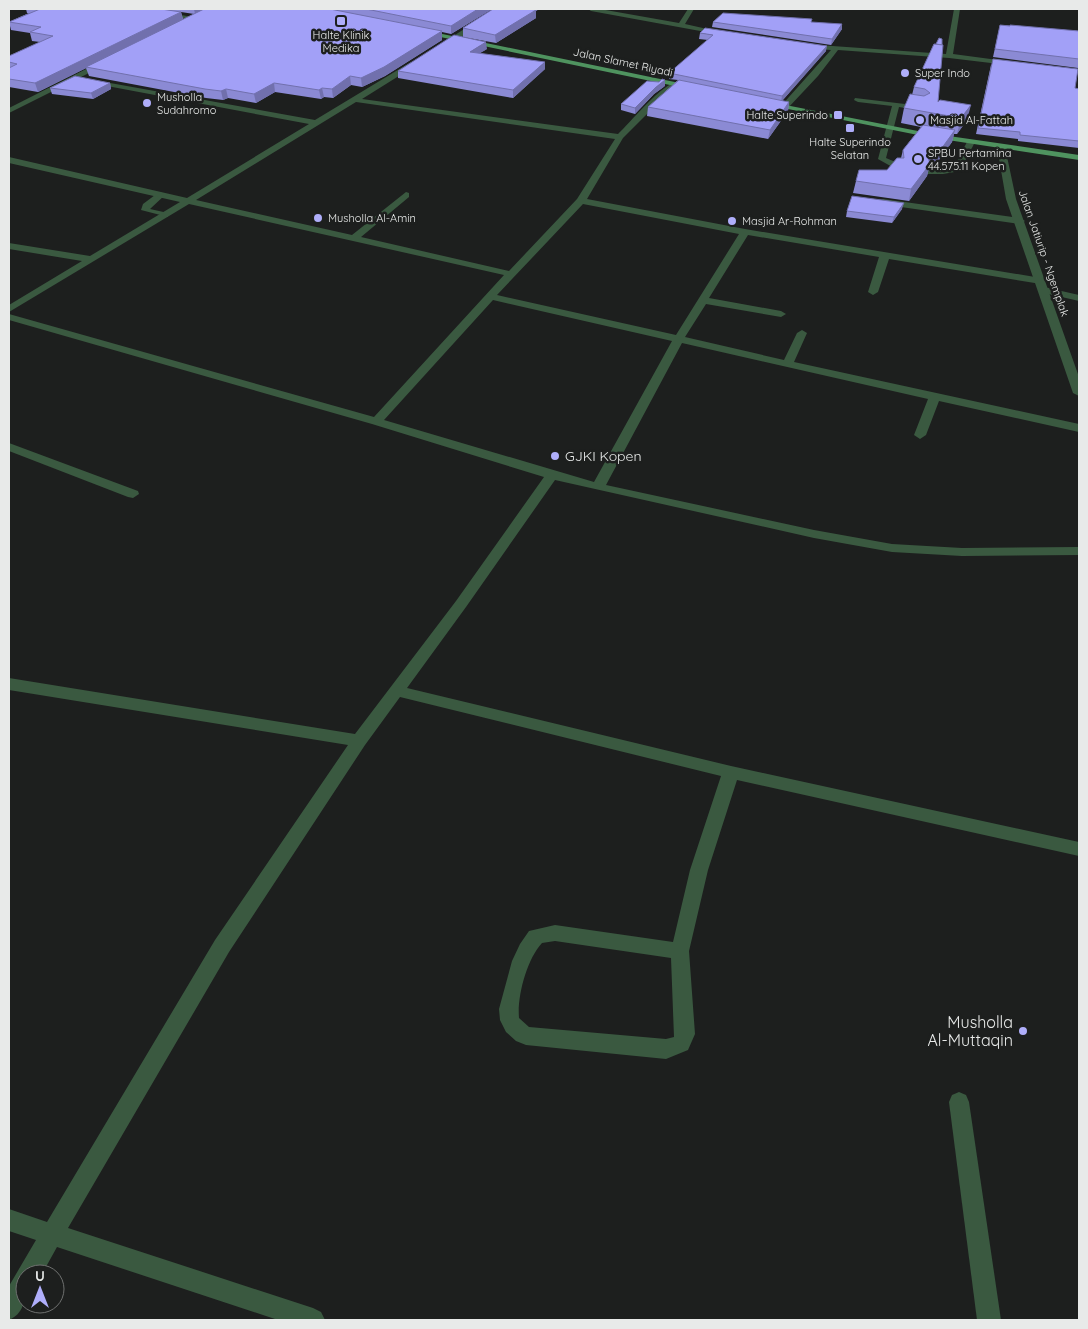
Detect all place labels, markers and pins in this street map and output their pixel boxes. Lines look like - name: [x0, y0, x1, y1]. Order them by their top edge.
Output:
- marker: Halte Klinik Medika: [335, 15, 347, 27]
- place label: Halte Klinik Medika: [313, 28, 370, 55]
- place label: Super Indo: [915, 66, 970, 80]
- marker: Super Indo: [899, 67, 911, 79]
- place label: Musholla Sudahromo: [157, 90, 217, 117]
- marker: Musholla Sudahromo: [141, 97, 153, 109]
- place label: Halte Superindo: [746, 108, 828, 122]
- marker: Halte Superindo: [832, 109, 844, 121]
- place label: Masjid Al-Fattah: [930, 113, 1013, 127]
- marker: Masjid Al-Fattah: [914, 114, 926, 126]
- marker: Halte Superindo Selatan: [844, 122, 856, 134]
- place label: Halte Superindo Selatan: [809, 135, 891, 162]
- place label: SPBU Pertamina 44.575.11 Kopen: [928, 146, 1011, 173]
- marker: SPBU Pertamina 44.575.11 Kopen: [912, 153, 924, 165]
- place label: Musholla Al-Amin: [328, 211, 416, 225]
- marker: Musholla Al-Amin: [312, 212, 324, 224]
- place label: Masjid Ar-Rohman: [742, 214, 837, 228]
- marker: Masjid Ar-Rohman: [726, 215, 738, 227]
- place label: GJKI Kopen: [565, 447, 642, 465]
- marker: GJKI Kopen: [549, 450, 561, 462]
- place label: Musholla Al-Muttaqin: [927, 1012, 1013, 1050]
- marker: Musholla Al-Muttaqin: [1017, 1025, 1029, 1037]

